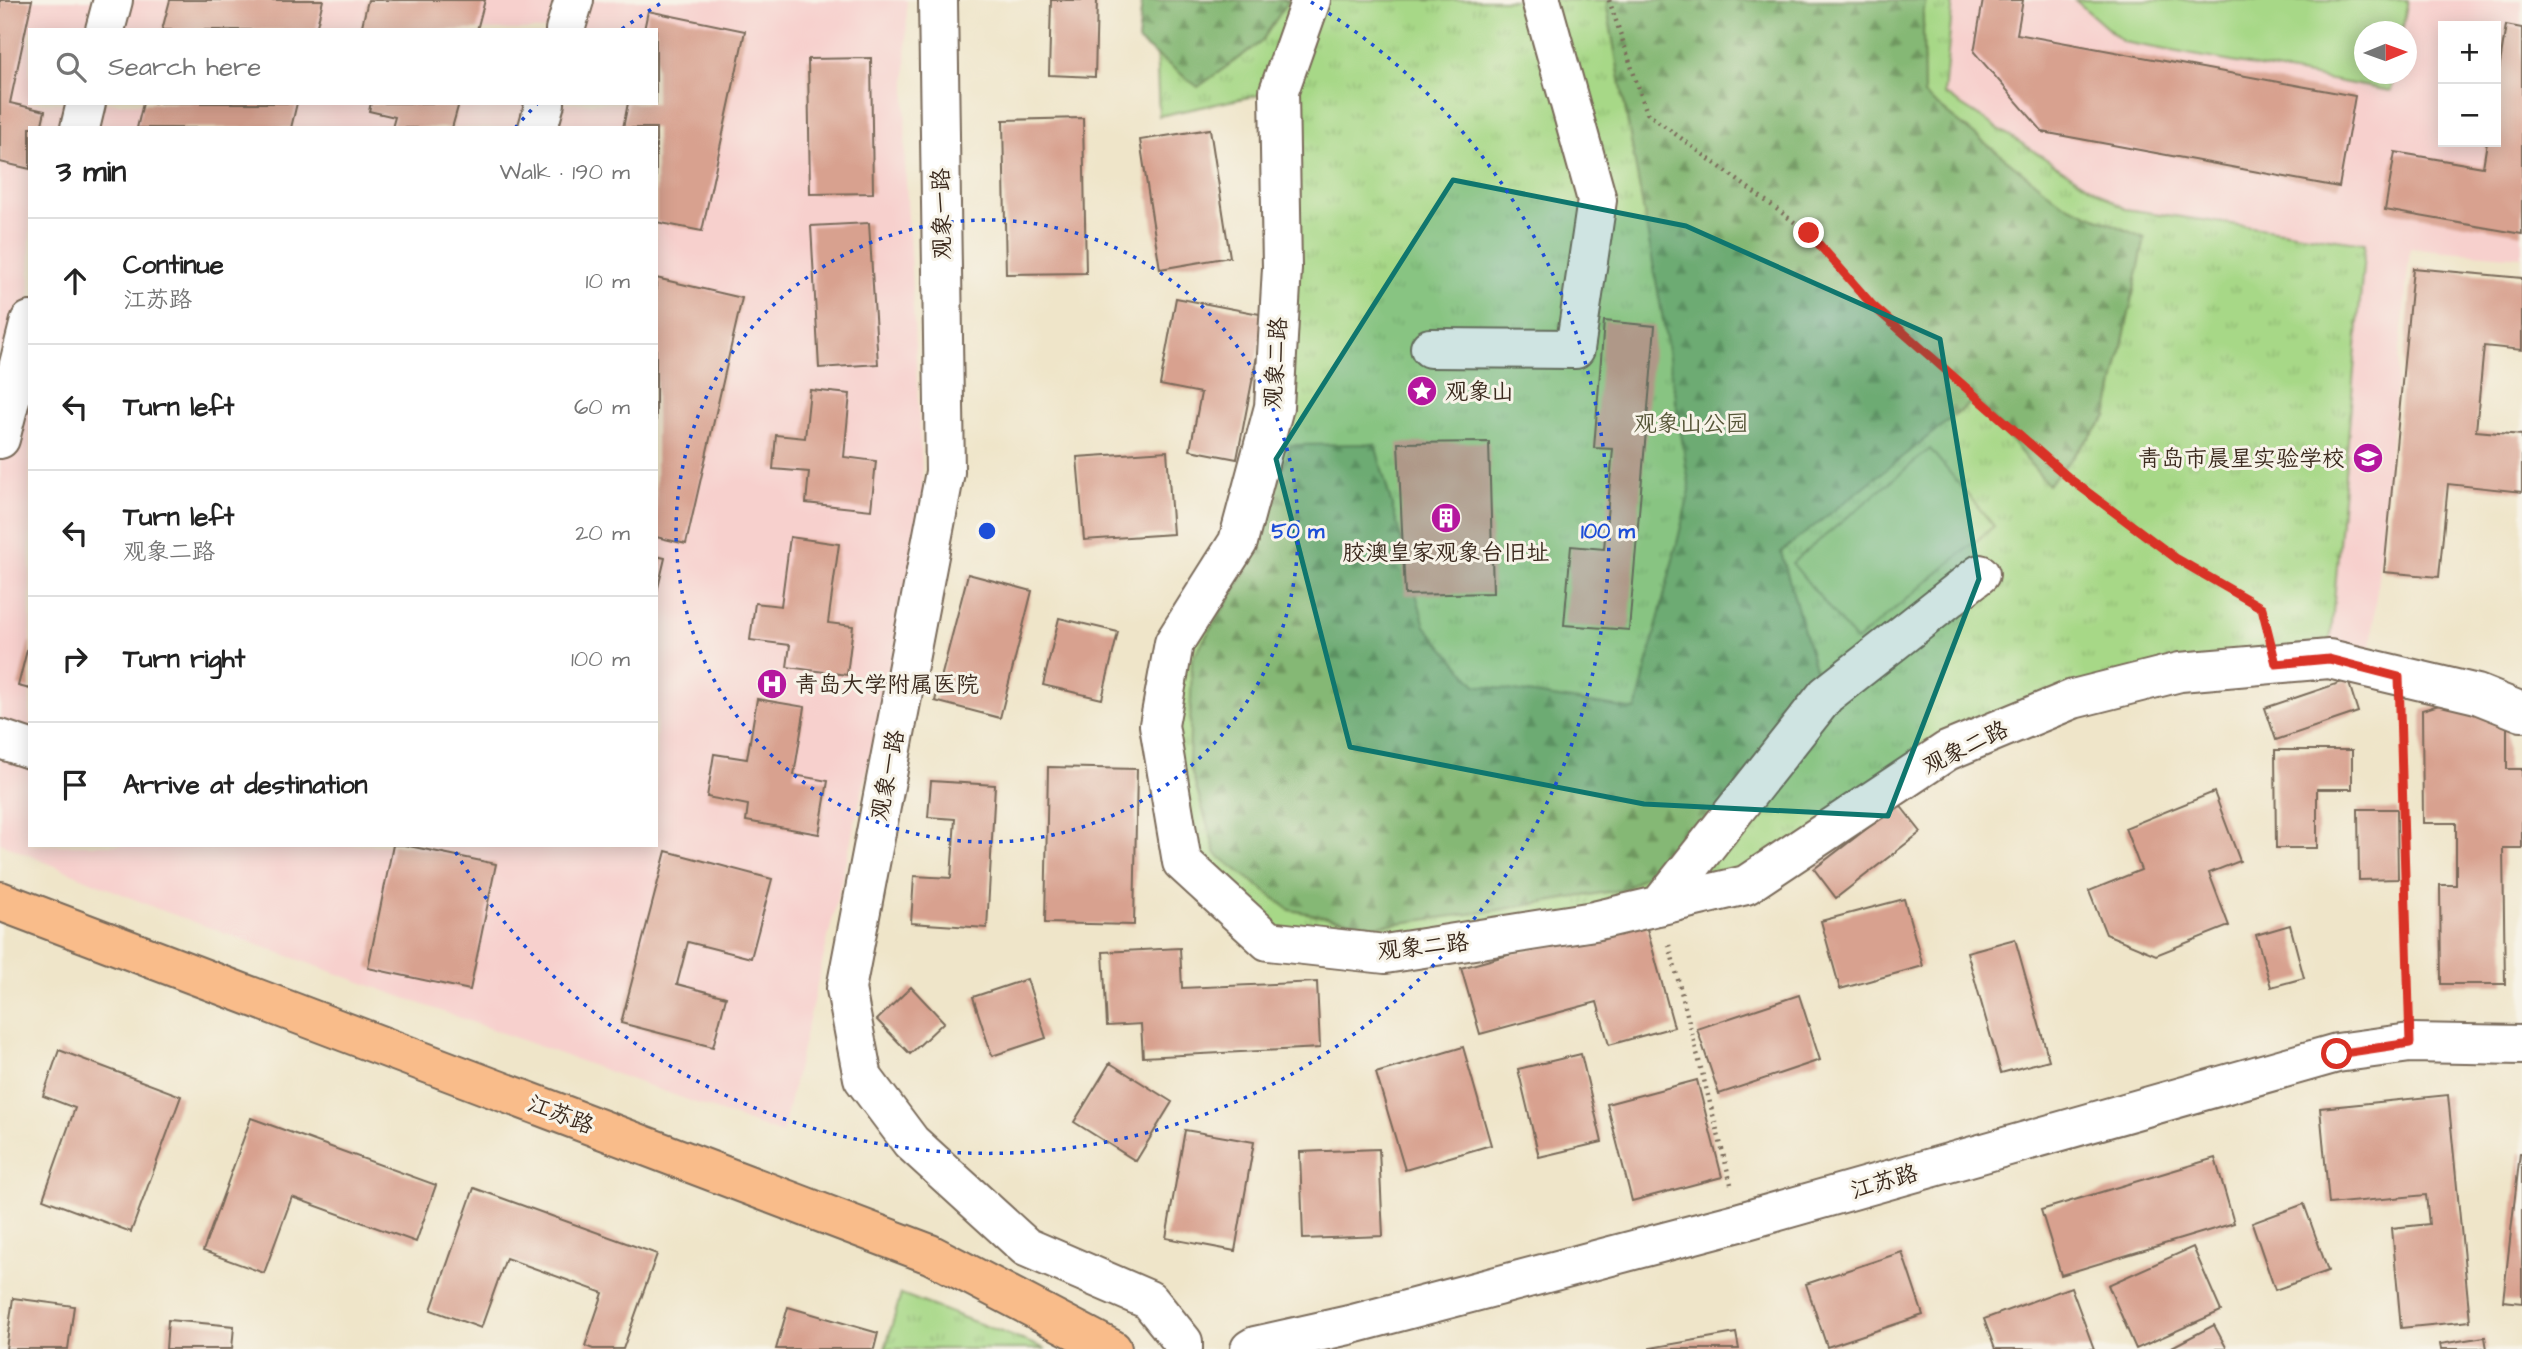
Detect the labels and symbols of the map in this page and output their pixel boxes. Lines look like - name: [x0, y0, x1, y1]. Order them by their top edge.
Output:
- north arrow: [2354, 21, 2417, 84]
- street label: 观象一路: [925, 168, 959, 260]
- route end: [1793, 217, 1824, 248]
- street label: 观象二路: [1257, 316, 1295, 410]
- place icon: 观象山: [1405, 374, 1439, 408]
- place label: 观象山: [1445, 376, 1514, 408]
- park label: 观象山公园: [1634, 408, 1749, 440]
- school or university icon: 青岛市晨星实验学校: [2351, 441, 2385, 475]
- place label: 青岛市晨星实验学校: [2138, 443, 2345, 475]
- building icon: 胶澳皇家观象台旧址: [1429, 501, 1463, 535]
- text: 50 m: [1272, 517, 1325, 546]
- text: 100 m: [1581, 517, 1636, 546]
- centre of rings: [975, 519, 999, 543]
- place label: 胶澳皇家观象台旧址: [1343, 537, 1550, 569]
- hospital icon: 青岛大学附属医院: [755, 667, 789, 701]
- place label: 青岛大学附属医院: [795, 669, 979, 701]
- street label: 观象二路: [1917, 713, 2014, 782]
- street label: 观象一路: [863, 727, 912, 823]
- street label: 观象二路: [1376, 926, 1471, 968]
- route start: [2321, 1038, 2352, 1069]
- street label: 江苏路: [523, 1088, 599, 1142]
- street label: 江苏路: [1847, 1157, 1922, 1207]

